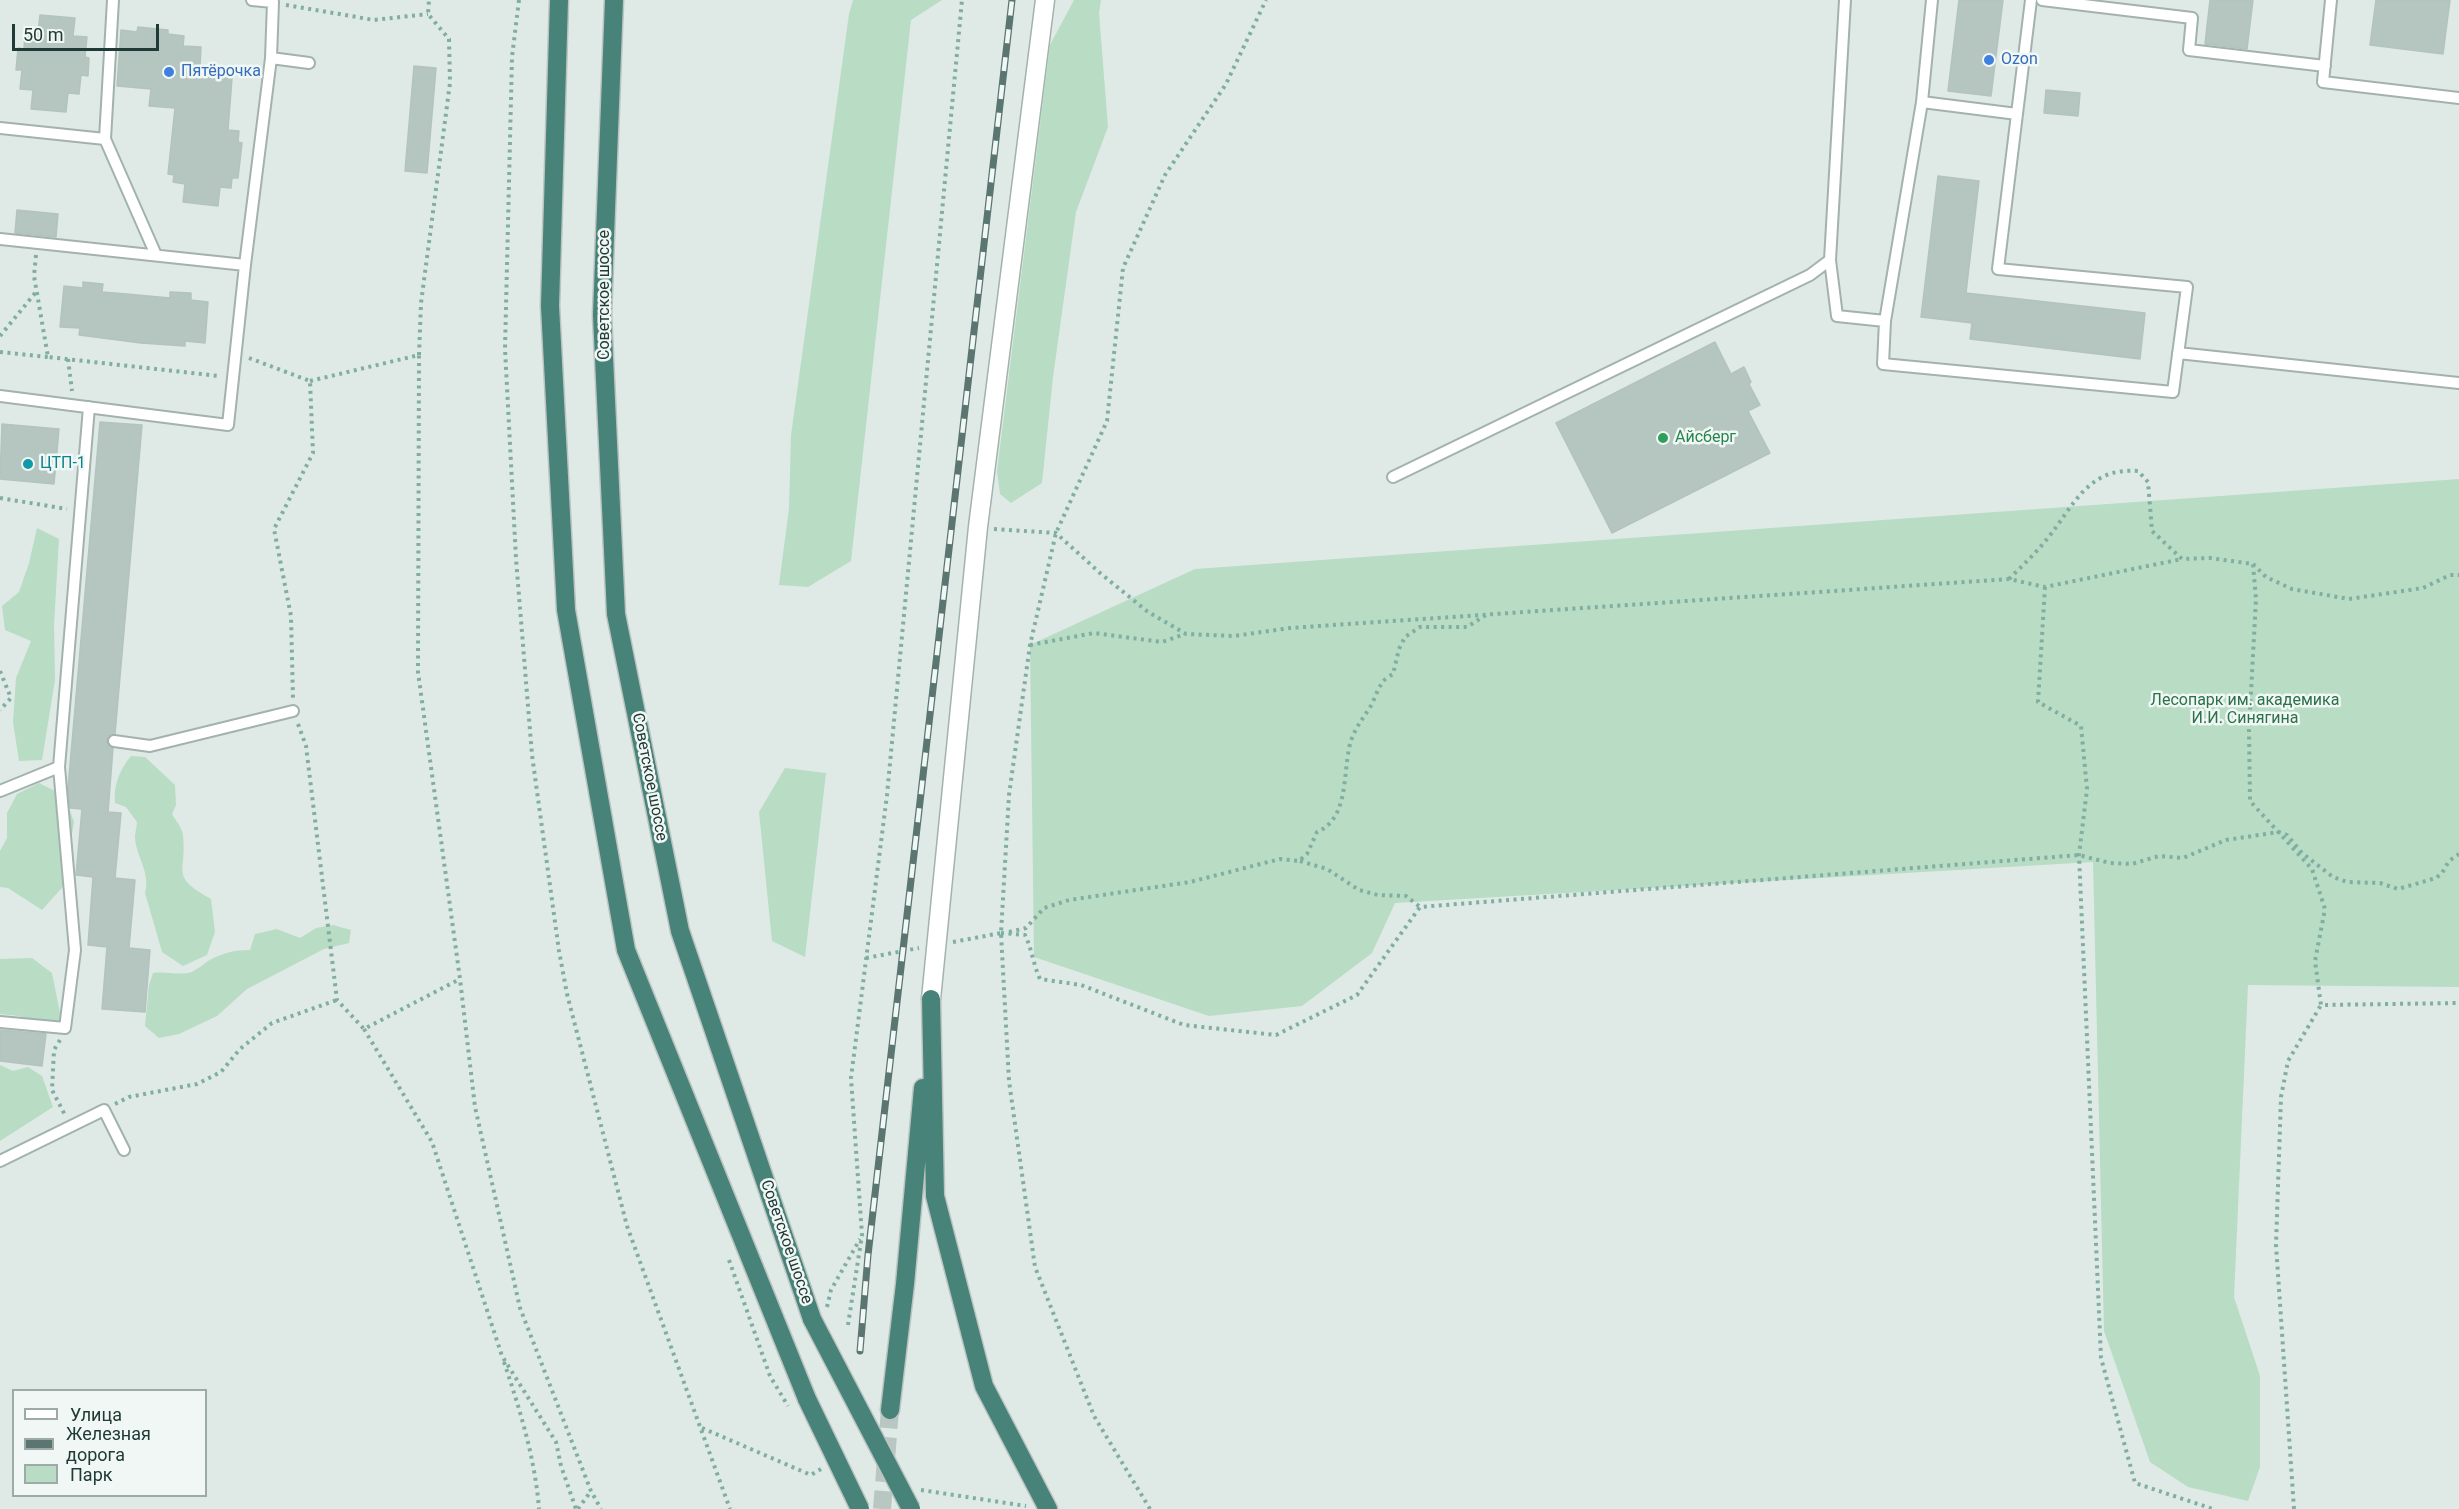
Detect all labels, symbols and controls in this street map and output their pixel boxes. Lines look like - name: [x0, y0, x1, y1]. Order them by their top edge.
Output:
- scale bar: [15, 12, 162, 50]
- text: 50 m: [23, 24, 63, 45]
- place label: Ozon: [2001, 50, 2038, 70]
- marker: Ozon: [1982, 53, 1996, 67]
- place label: Пятёрочка: [181, 62, 261, 82]
- marker: Пятёрочка: [162, 65, 176, 79]
- street label: Советское шоссе: [595, 230, 615, 360]
- place label: Айсберг: [1675, 428, 1736, 448]
- marker: Айсберг: [1656, 431, 1670, 445]
- place label: ЦТП-1: [40, 454, 86, 474]
- marker: ЦТП-1: [21, 457, 35, 471]
- park label: Лесопарк им. академика И.И. Синягина: [2151, 691, 2339, 729]
- street label: Советское шоссе: [627, 711, 671, 843]
- street label: Советское шоссе: [756, 1177, 816, 1307]
- legend: [12, 1389, 207, 1497]
- text: Улица: [70, 1404, 122, 1425]
- text: Железная дорога: [66, 1423, 151, 1465]
- text: Парк: [70, 1464, 112, 1485]

